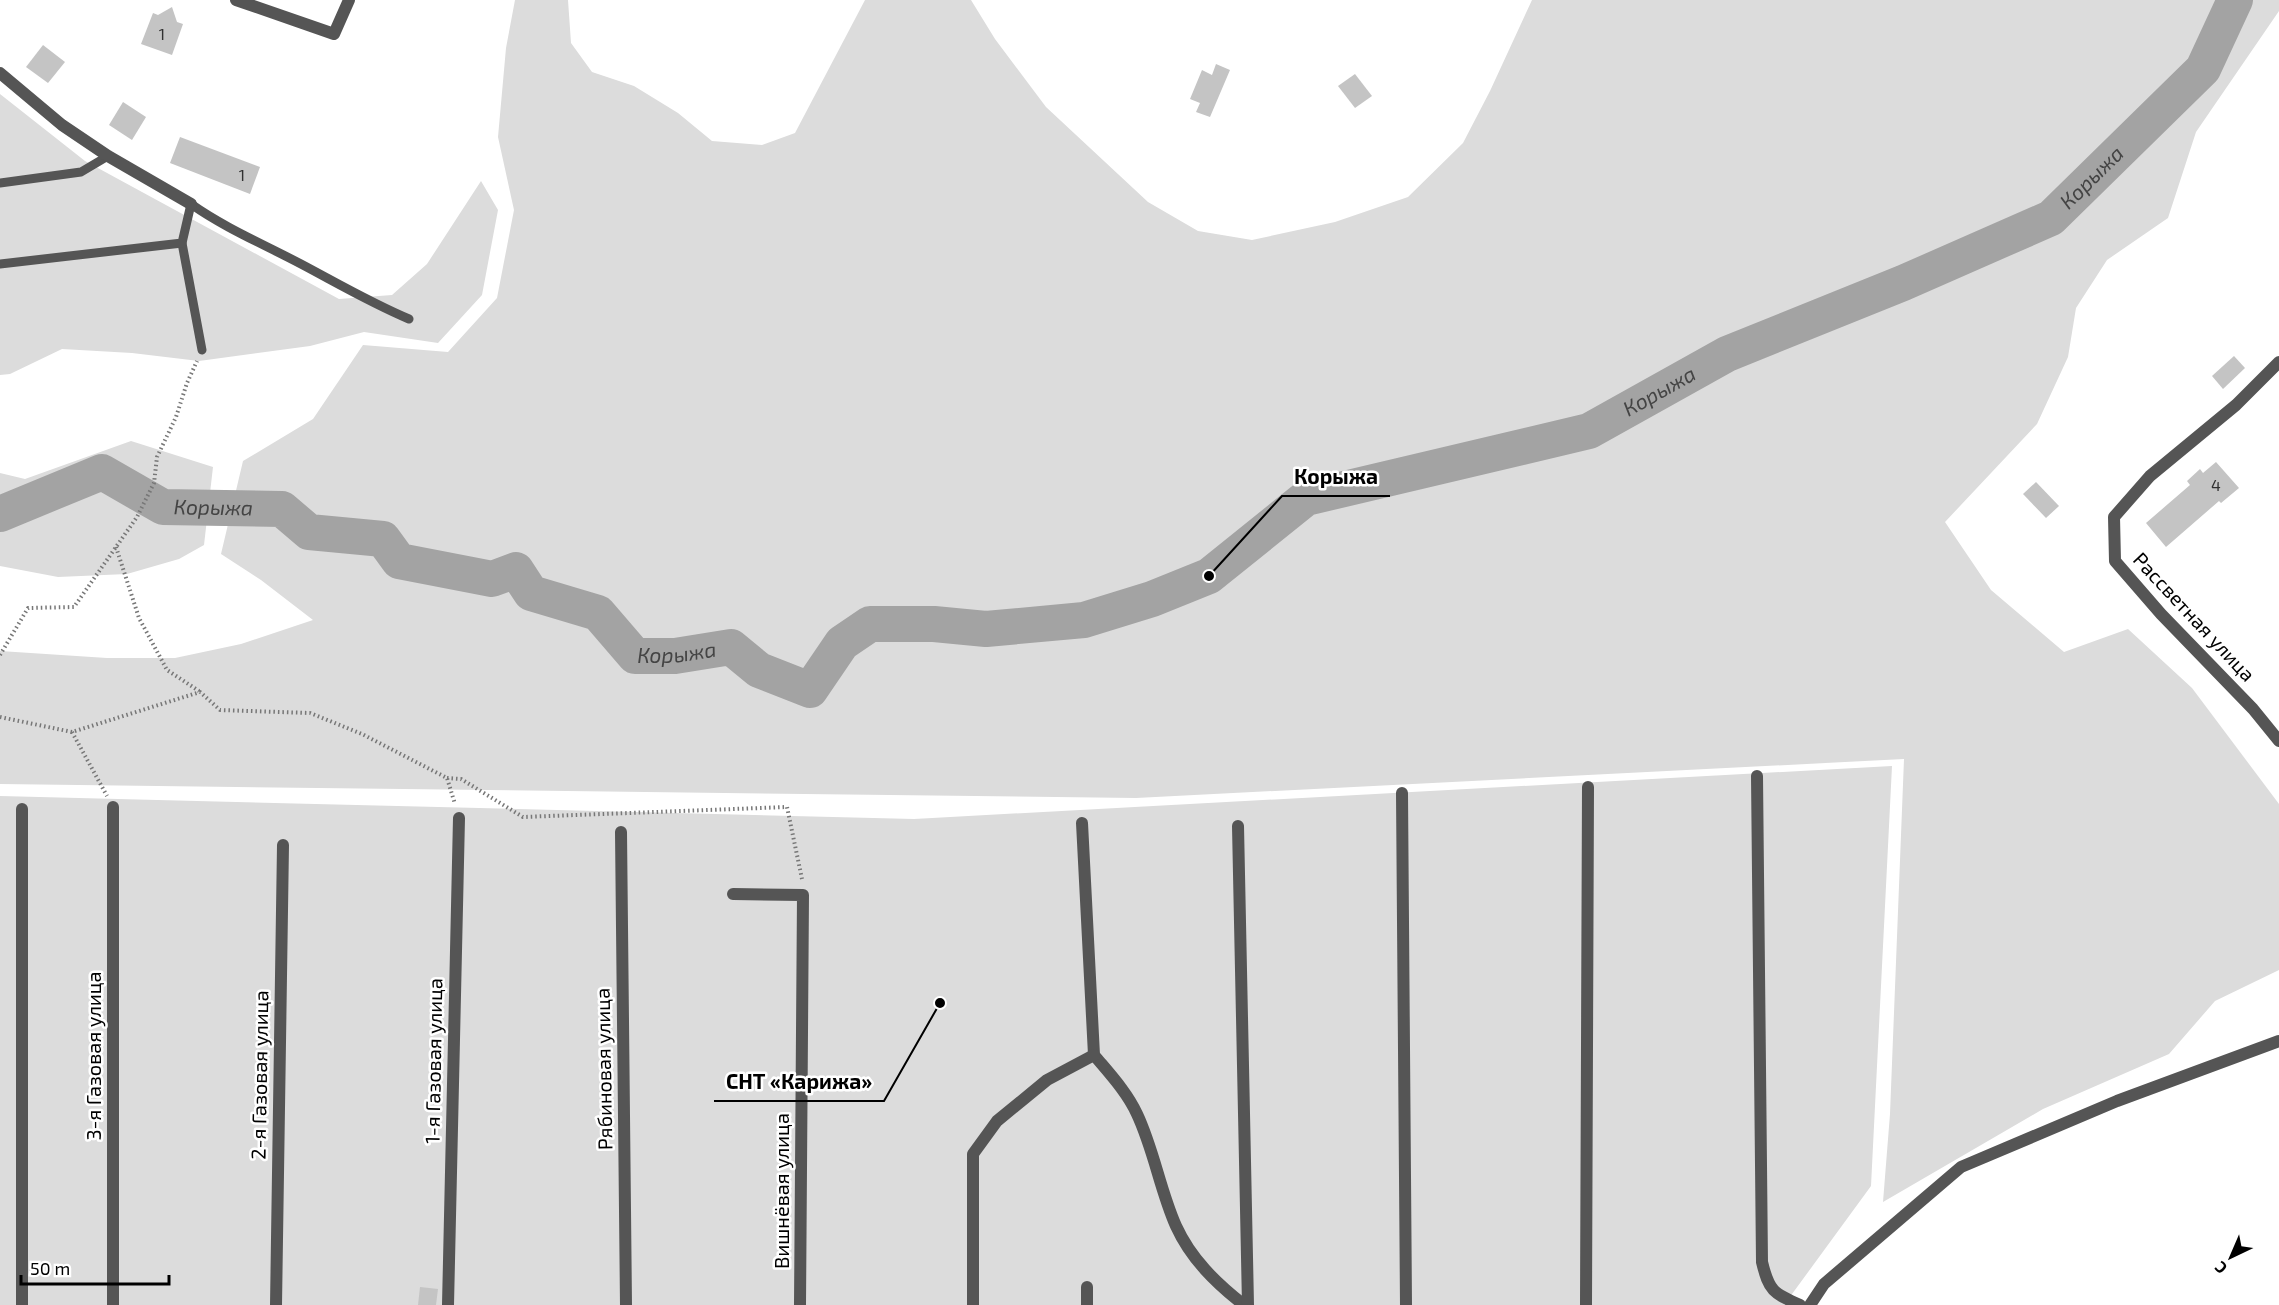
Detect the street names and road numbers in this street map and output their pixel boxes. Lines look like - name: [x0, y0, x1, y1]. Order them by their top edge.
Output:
- street label: Рассветная улица: [2128, 547, 2261, 686]
- street label: 3-я Газовая улица: [81, 971, 106, 1141]
- street label: 1-я Газовая улица: [420, 978, 447, 1144]
- street label: Рябиновая улица: [590, 988, 617, 1150]
- street label: 2-я Газовая улица: [246, 990, 273, 1160]
- street label: Вишнёвая улица: [769, 1113, 794, 1269]

